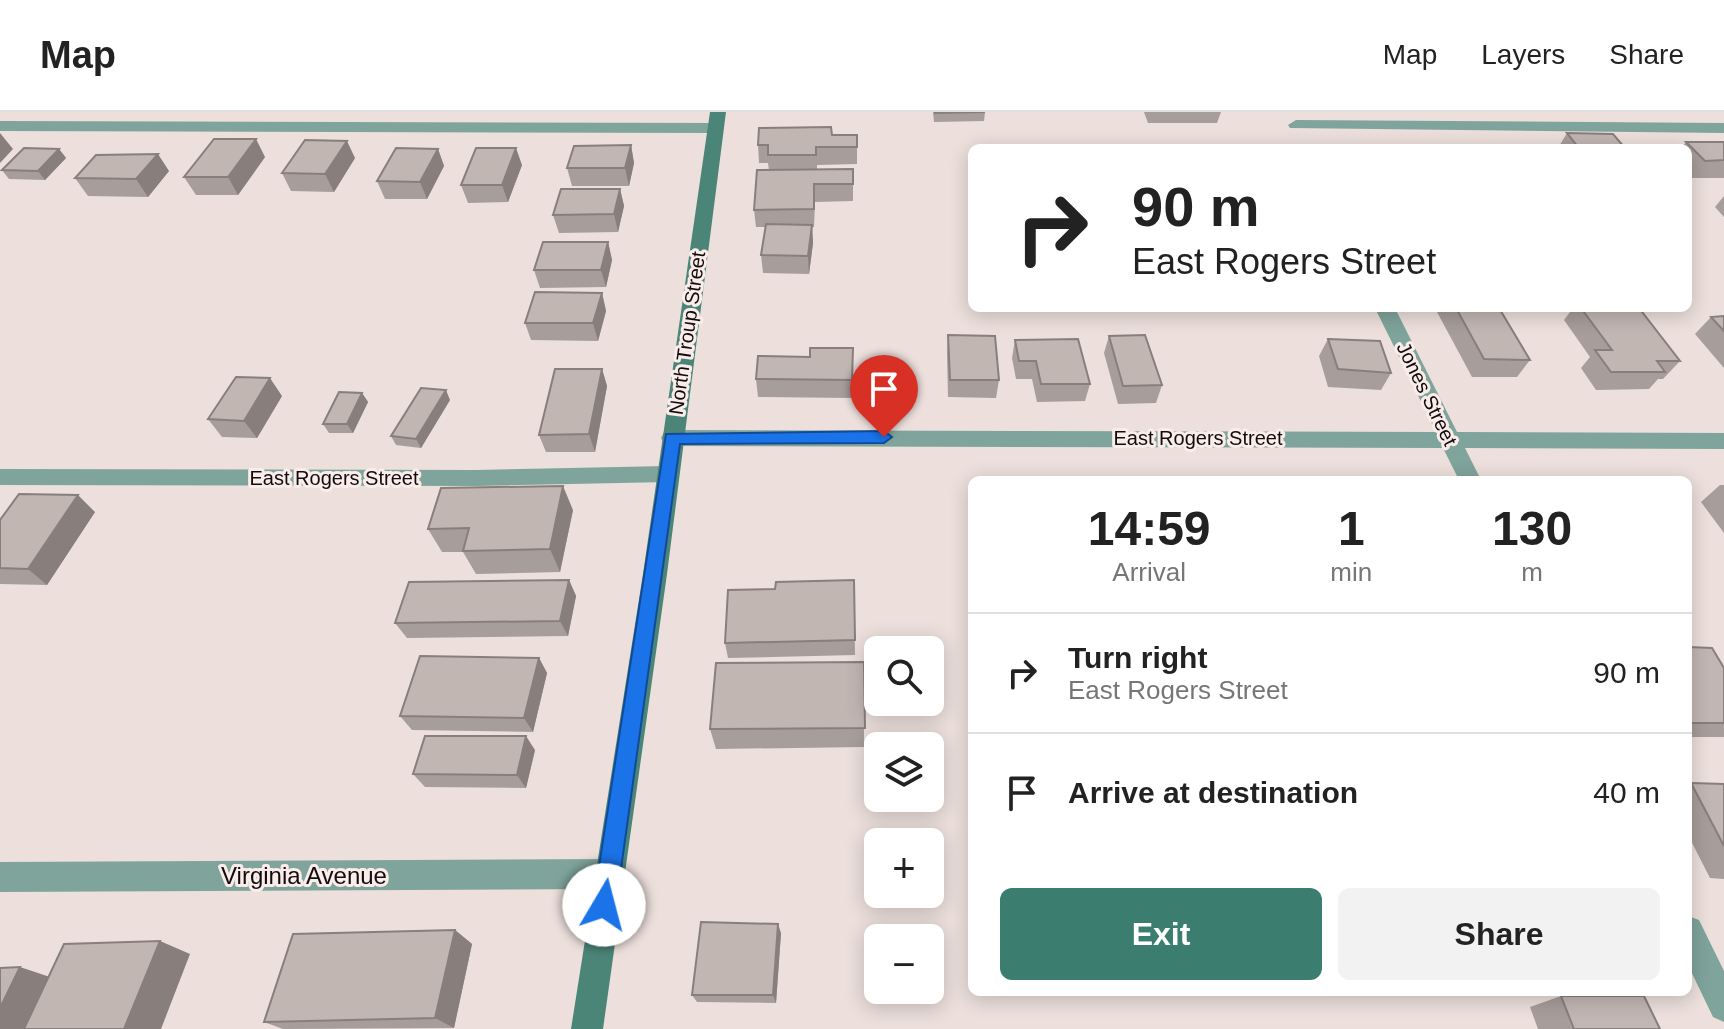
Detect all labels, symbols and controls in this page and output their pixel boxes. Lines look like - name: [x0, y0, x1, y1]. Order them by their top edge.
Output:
- text: Map: [40, 34, 116, 76]
- text: Map: [1383, 39, 1437, 70]
- text: Layers: [1481, 39, 1565, 70]
- text: Share: [1609, 39, 1684, 70]
- text: 90 m: [1132, 175, 1260, 238]
- icon: right: [1000, 176, 1104, 280]
- text: East Rogers Street: [1132, 241, 1436, 282]
- street label: North Troup Street: [665, 250, 709, 416]
- street label: Jones Street: [1392, 339, 1462, 450]
- pin: [850, 355, 918, 437]
- icon: arrive: [862, 367, 906, 411]
- street label: East Rogers Street: [1114, 427, 1283, 449]
- street label: East Rogers Street: [250, 467, 419, 489]
- text: 14:59: [1088, 502, 1211, 555]
- text: 1: [1338, 502, 1365, 555]
- text: 130: [1492, 502, 1572, 555]
- text: Arrival: [1112, 557, 1186, 587]
- text: min: [1330, 557, 1372, 587]
- text: m: [1521, 557, 1543, 587]
- map controls: [864, 636, 944, 1004]
- button: search: [864, 636, 944, 716]
- text: Turn right: [1068, 641, 1207, 674]
- icon: right: [1000, 651, 1044, 695]
- text: 90 m: [1593, 656, 1660, 689]
- text: East Rogers Street: [1068, 675, 1288, 705]
- button: layers: [864, 732, 944, 812]
- icon: arrive: [1000, 771, 1044, 815]
- text: Arrive at destination: [1068, 776, 1358, 809]
- text: 40 m: [1593, 776, 1660, 809]
- button: +: [864, 828, 944, 908]
- street label: Virginia Avenue: [221, 862, 387, 889]
- position arrow: [562, 863, 646, 947]
- button: Exit: [1000, 888, 1322, 980]
- button: Share: [1338, 888, 1660, 980]
- button: −: [864, 924, 944, 1004]

